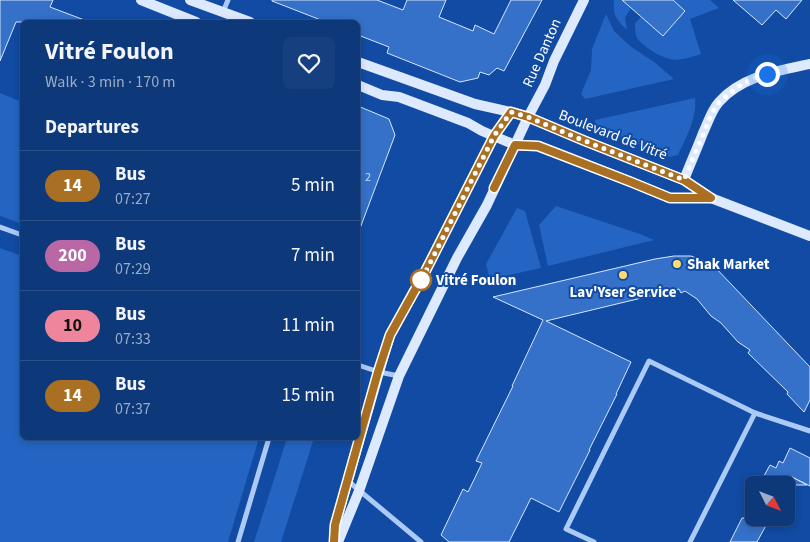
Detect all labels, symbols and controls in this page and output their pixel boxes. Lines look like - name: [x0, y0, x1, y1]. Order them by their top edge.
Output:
- street label: Rue Danton: [517, 15, 567, 91]
- text: Vitré Foulon: [45, 34, 174, 69]
- button: heart: [283, 37, 335, 89]
- your location: [755, 62, 780, 87]
- text: Walk · 3 min · 170 m: [45, 71, 176, 93]
- street label: Boulevard de Vitré: [556, 105, 670, 165]
- text: Departures: [45, 114, 139, 141]
- text: Bus: [115, 161, 146, 188]
- house number: 2: [365, 169, 371, 186]
- text: 5 min: [291, 172, 335, 199]
- text: 14: [63, 173, 82, 198]
- text: 07:27: [115, 188, 151, 210]
- text: Bus: [115, 231, 146, 258]
- text: 7 min: [291, 242, 335, 269]
- text: 200: [58, 243, 87, 268]
- place label: Shak Market: [687, 254, 770, 275]
- text: 07:29: [115, 258, 151, 280]
- marker: Shak Market: [671, 258, 683, 270]
- marker: Vitré Foulon: [410, 269, 432, 291]
- marker: Lav'Yser Service: [617, 269, 629, 281]
- place label: Vitré Foulon: [435, 270, 516, 291]
- place label: Lav'Yser Service: [569, 282, 677, 303]
- text: Bus: [115, 301, 146, 328]
- text: 11 min: [281, 312, 335, 339]
- text: 10: [63, 313, 82, 338]
- text: 07:33: [115, 328, 151, 350]
- text: Bus: [115, 371, 146, 398]
- text: 15 min: [281, 382, 335, 409]
- text: 14: [63, 383, 82, 408]
- text: 07:37: [115, 398, 151, 420]
- north arrow: [745, 476, 795, 526]
- map controls: [745, 476, 795, 526]

